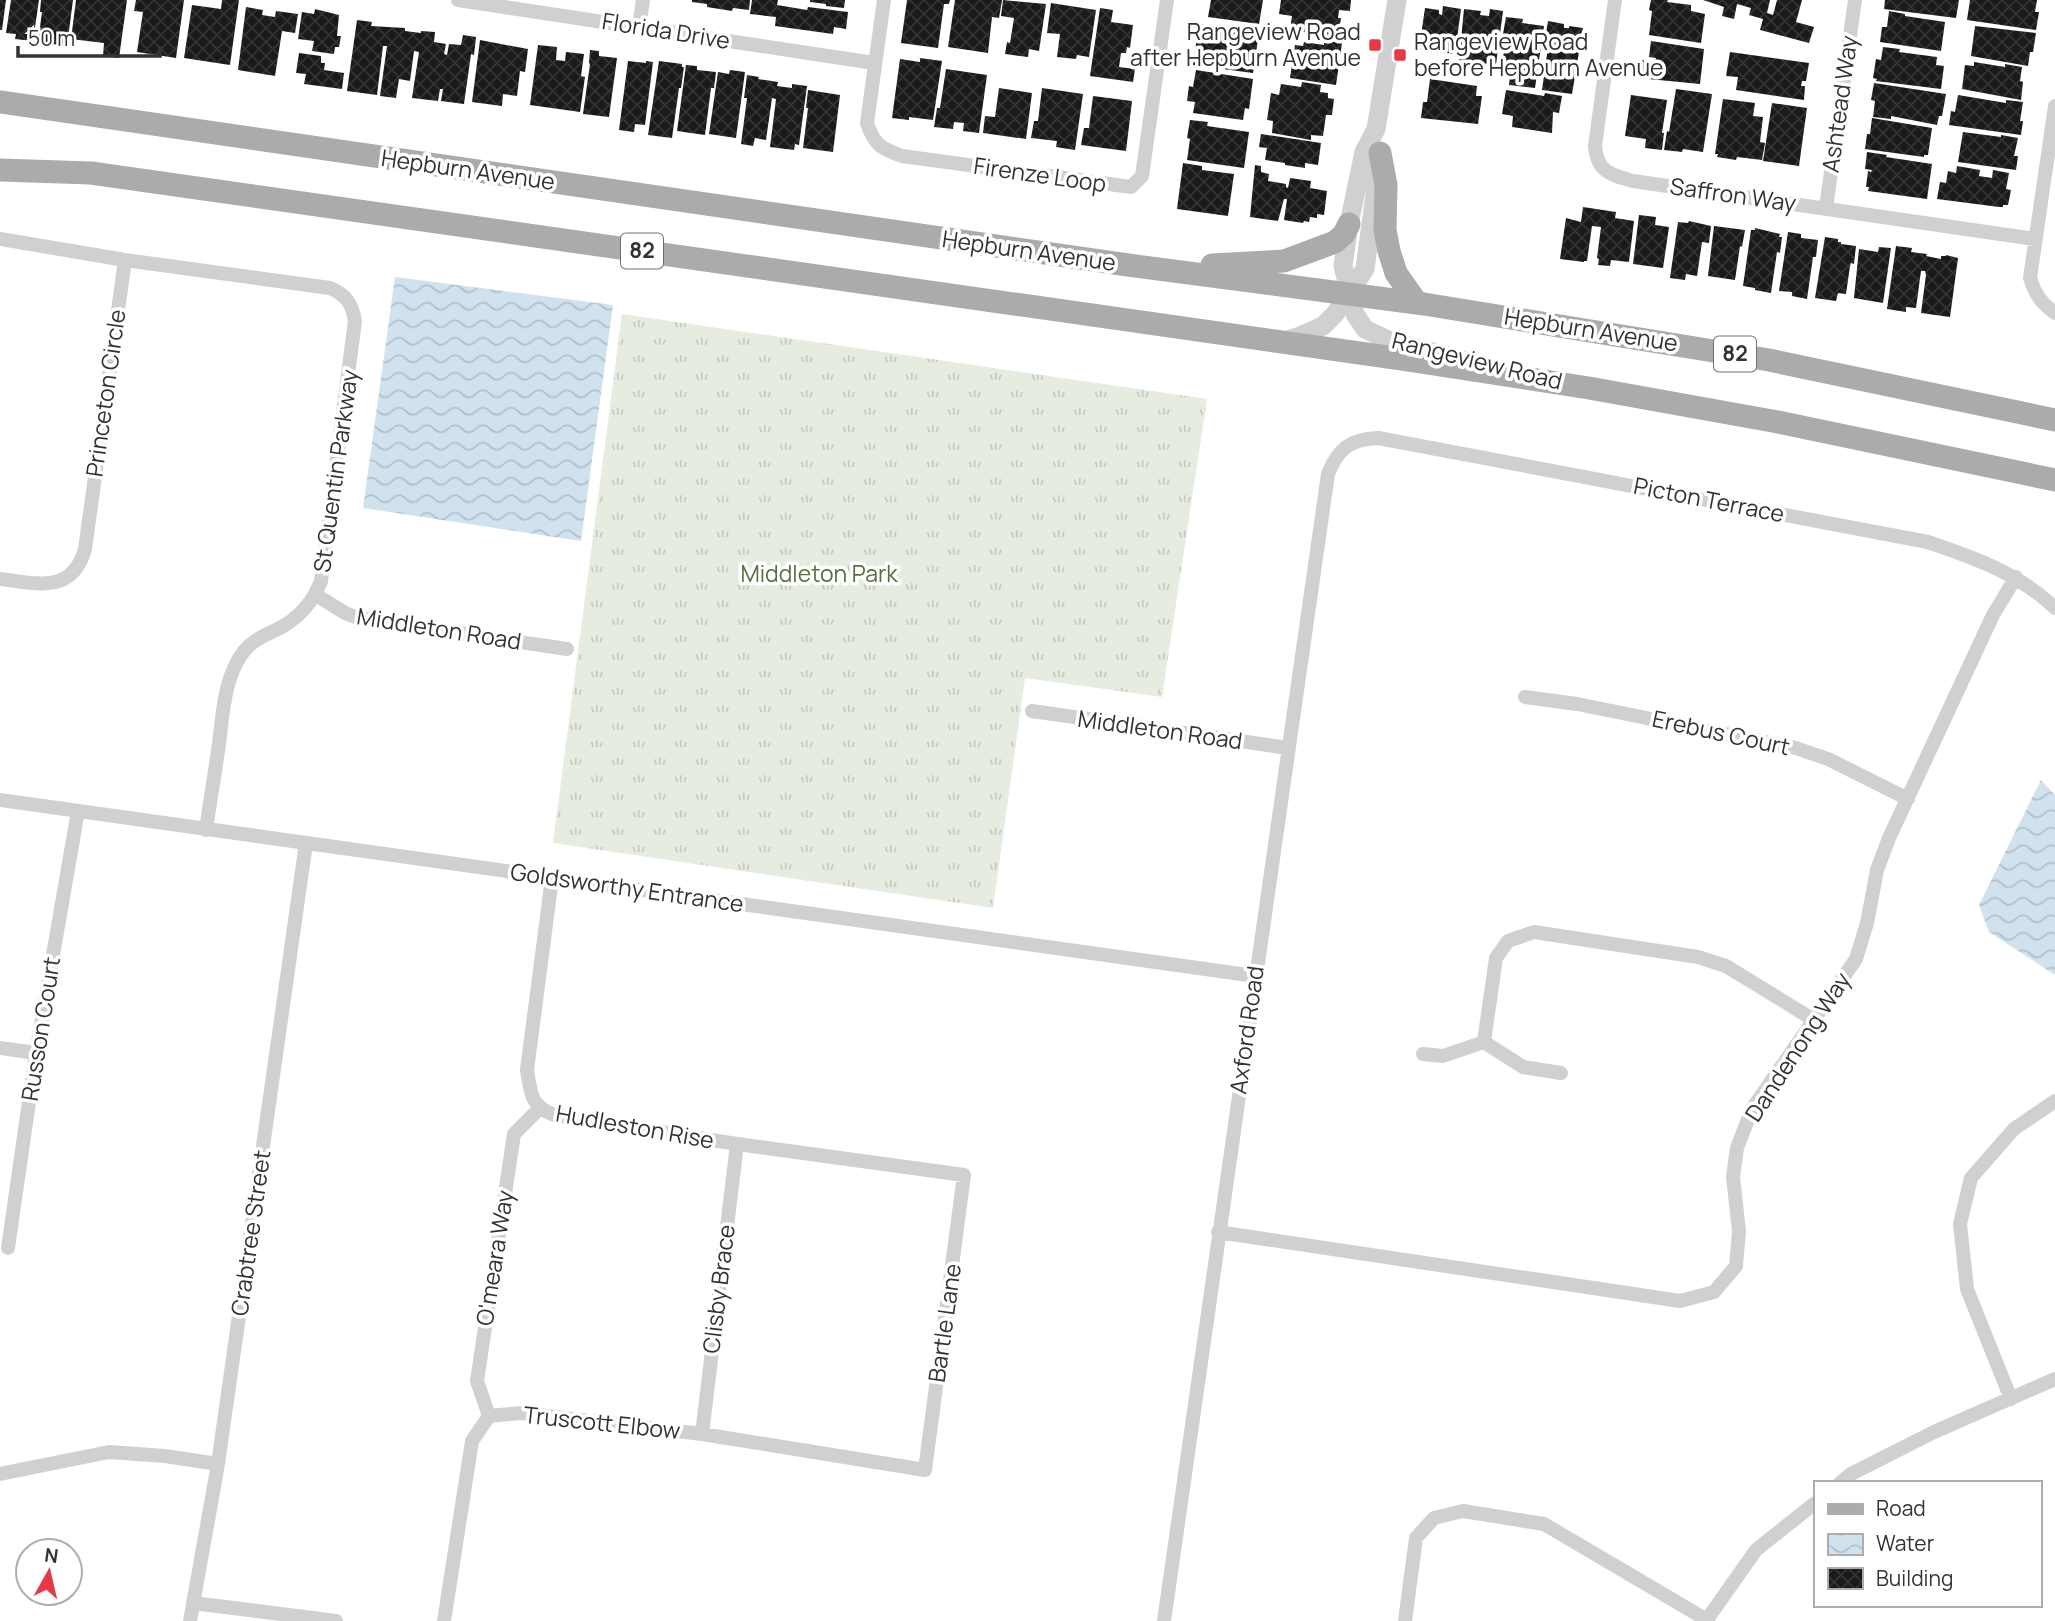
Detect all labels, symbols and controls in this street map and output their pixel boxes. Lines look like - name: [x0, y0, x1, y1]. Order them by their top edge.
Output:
- street label: Florida Drive: [600, 4, 732, 56]
- scale bar: [18, 14, 159, 58]
- place label: Rangeview Road after Hepburn Avenue: [1130, 15, 1361, 73]
- text: 50 m: [28, 24, 75, 52]
- place label: Rangeview Road before Hepburn Avenue: [1414, 25, 1664, 83]
- street label: Ashtead Way: [1814, 33, 1864, 174]
- marker: Rangeview Road after Hepburn Avenue: [1367, 37, 1383, 53]
- marker: Rangeview Road before Hepburn Avenue: [1392, 47, 1408, 63]
- street label: Hepburn Avenue: [379, 141, 557, 197]
- street label: Firenze Loop: [972, 149, 1109, 199]
- street label: Saffron Way: [1668, 169, 1798, 219]
- street label: Hepburn Avenue: [940, 222, 1118, 278]
- road number: 82: [621, 233, 663, 268]
- street label: Hepburn Avenue: [1502, 300, 1680, 359]
- street label: Princeton Circle: [77, 307, 133, 479]
- street label: Rangeview Road: [1389, 323, 1566, 397]
- road number: 82: [1714, 336, 1756, 372]
- street label: St Quentin Parkway: [305, 367, 365, 575]
- street label: Picton Terrace: [1631, 469, 1787, 529]
- park label: Middleton Park: [740, 557, 898, 589]
- street label: Middleton Road: [355, 599, 524, 657]
- street label: Middleton Road: [1076, 702, 1245, 756]
- street label: Erebus Court: [1650, 702, 1793, 762]
- street label: Goldsworthy Entrance: [508, 855, 746, 919]
- street label: Russon Court: [13, 955, 67, 1103]
- street label: Axford Road: [1221, 964, 1271, 1096]
- street label: Dandenong Way: [1737, 965, 1858, 1127]
- street label: Hudleston Rise: [554, 1096, 717, 1156]
- street label: Crabtree Street: [223, 1148, 277, 1318]
- street label: O'meara Way: [468, 1188, 521, 1328]
- street label: Clisby Brace: [694, 1223, 742, 1355]
- street label: Bartle Lane: [920, 1262, 968, 1384]
- street label: Truscott Elbow: [522, 1398, 682, 1446]
- legend: [1814, 1481, 2041, 1607]
- text: Road: [1876, 1494, 1926, 1522]
- text: Water: [1876, 1529, 1935, 1557]
- north arrow: [14, 1537, 84, 1607]
- text: N: [43, 1541, 60, 1569]
- text: Building: [1876, 1564, 1953, 1592]

